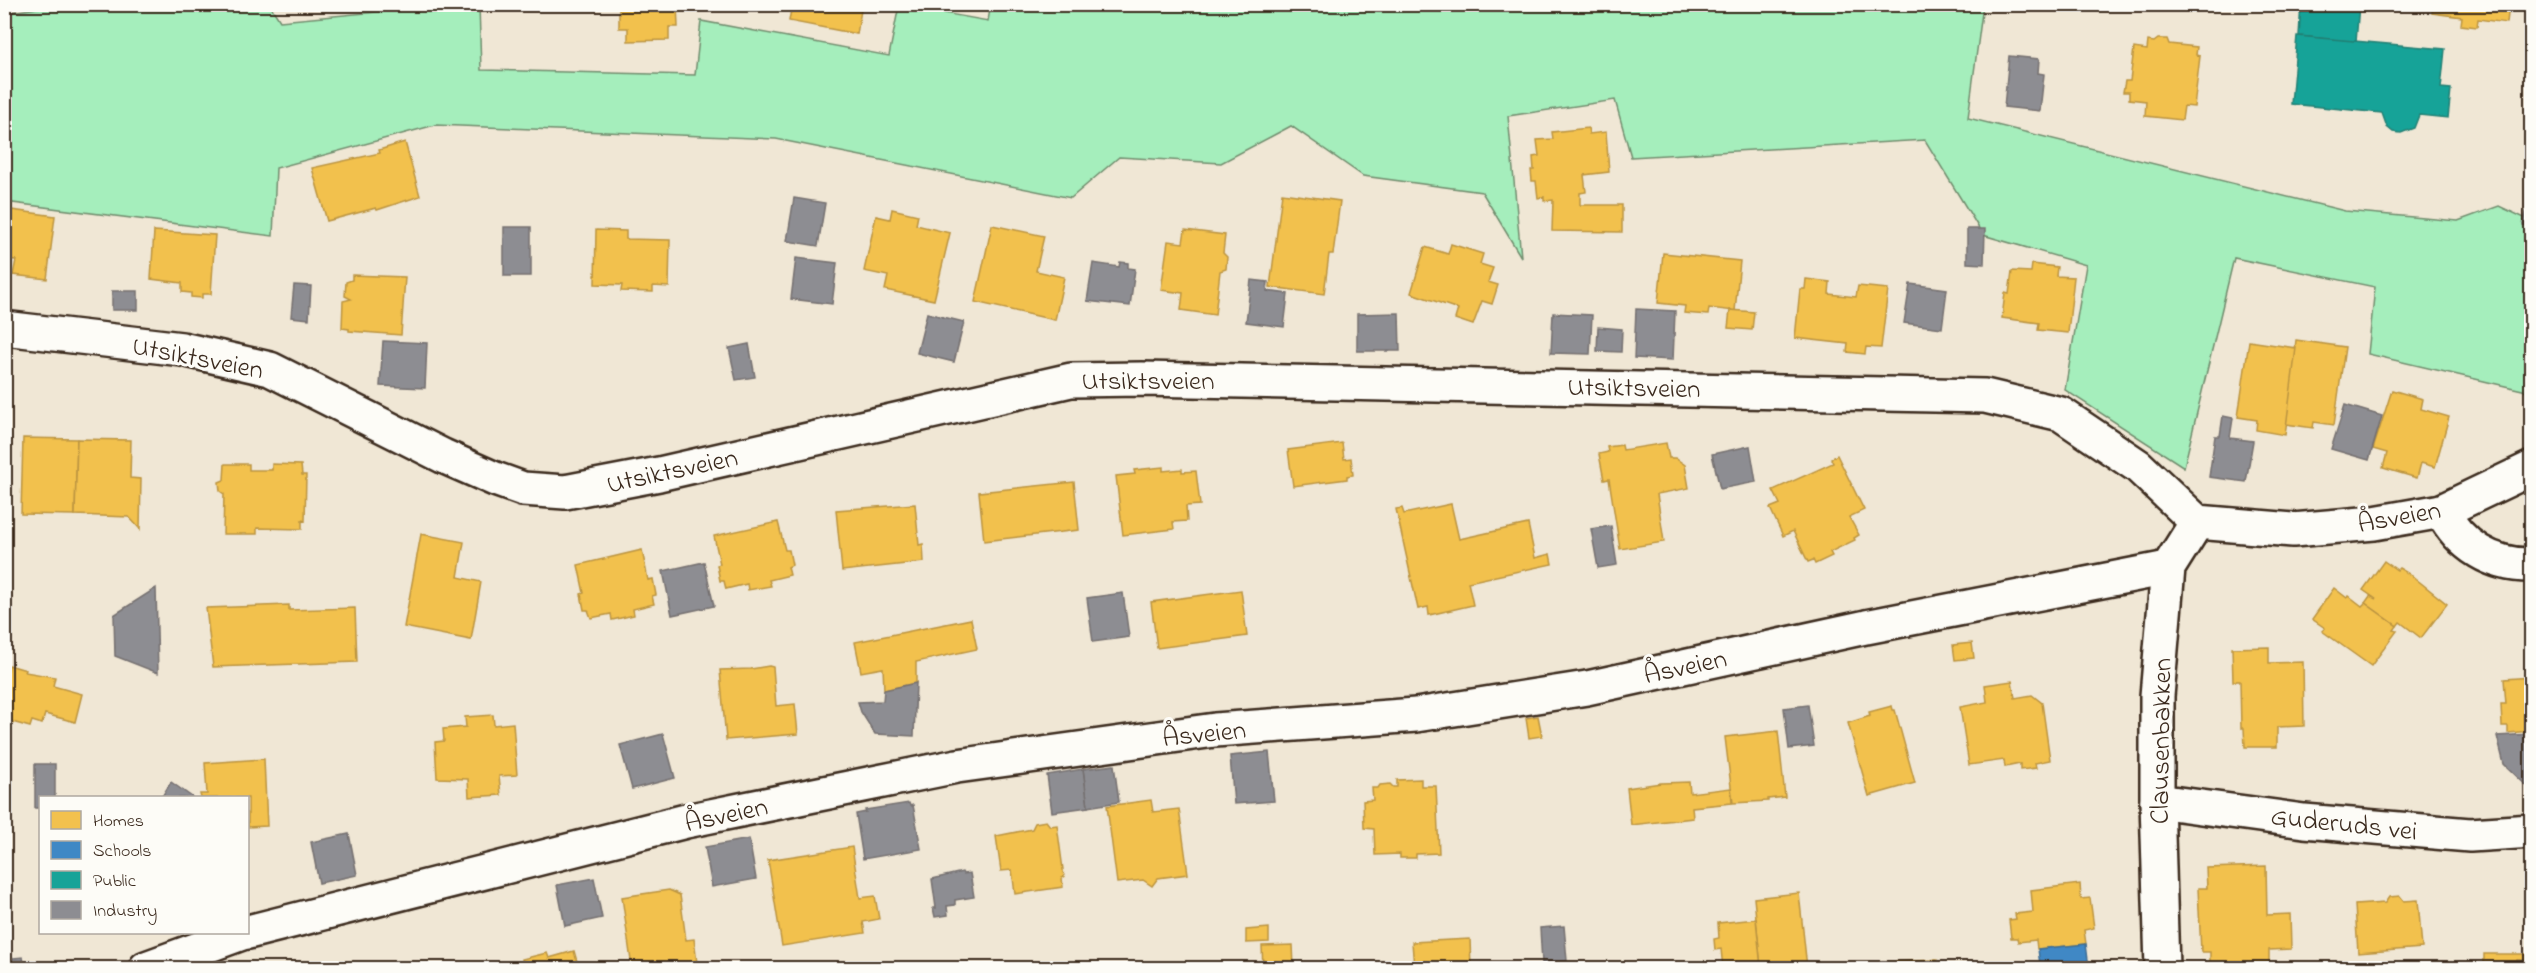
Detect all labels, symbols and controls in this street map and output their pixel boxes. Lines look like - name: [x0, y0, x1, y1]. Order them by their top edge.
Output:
- street label: Utsiktsveien: [129, 328, 267, 391]
- street label: Utsiktsveien: [1082, 363, 1214, 402]
- street label: Utsiktsveien: [1567, 369, 1701, 410]
- street label: Utsiktsveien: [603, 440, 742, 505]
- street label: Åsveien: [2355, 492, 2444, 545]
- street label: Åsveien: [1640, 641, 1731, 696]
- street label: Clausenbakken: [2142, 658, 2183, 825]
- street label: Åsveien: [1160, 712, 1248, 759]
- street label: Åsveien: [681, 789, 772, 844]
- legend: [39, 796, 249, 934]
- street label: Guderuds vei: [2269, 798, 2419, 853]
- text: Homes: [93, 809, 144, 835]
- text: Schools: [93, 839, 151, 865]
- text: Public: [93, 869, 136, 895]
- text: Industry: [93, 899, 157, 925]

